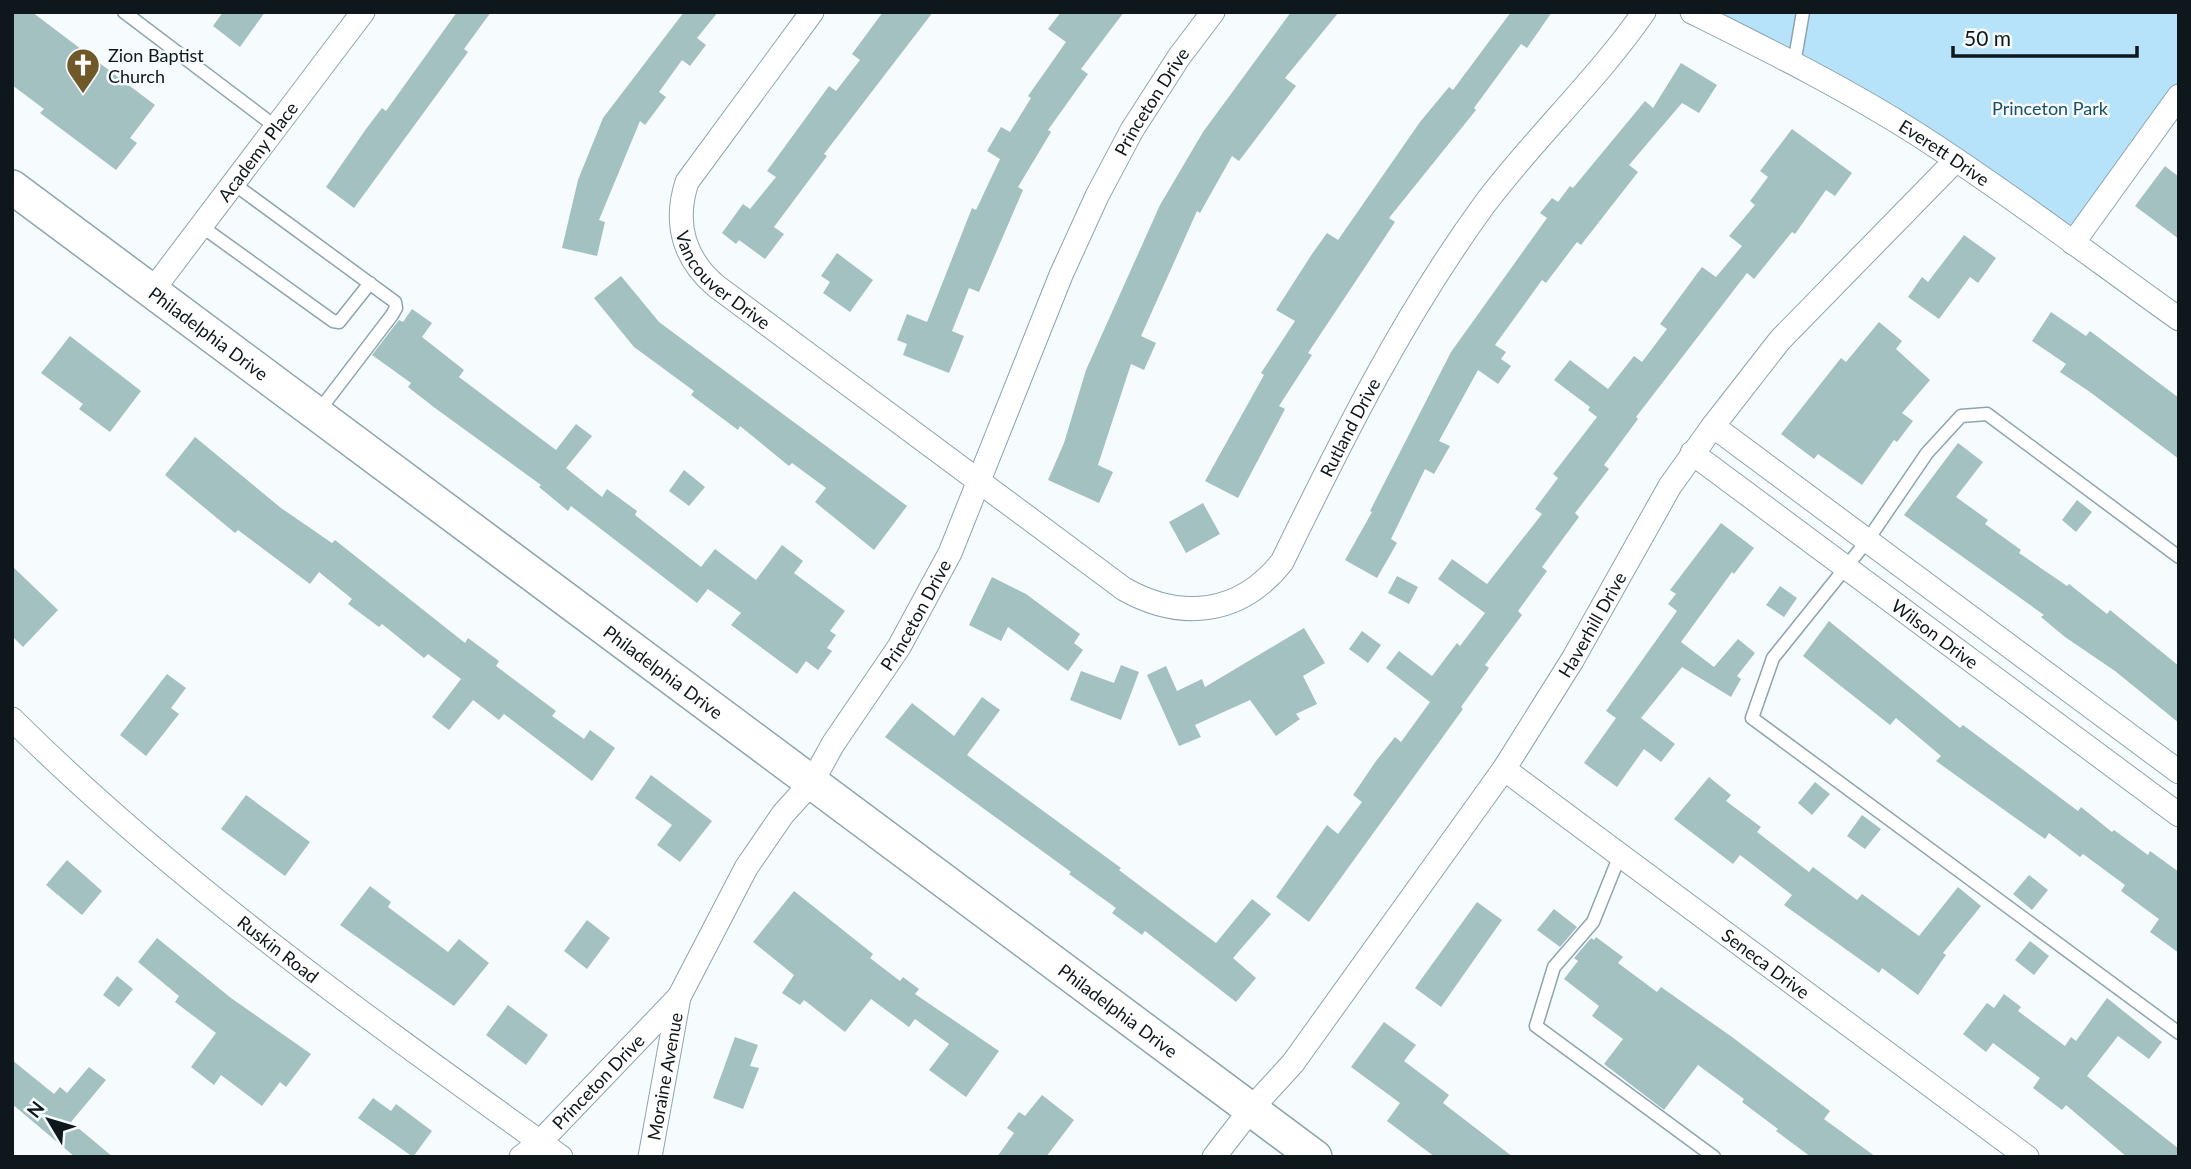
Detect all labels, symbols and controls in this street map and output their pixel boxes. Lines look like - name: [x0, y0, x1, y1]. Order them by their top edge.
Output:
- scale bar: [1953, 14, 2137, 58]
- text: 50 m: [1964, 25, 2011, 50]
- street label: Princeton Drive: [1109, 43, 1193, 159]
- place label: Zion Baptist Church: [108, 44, 204, 87]
- church icon: Zion Baptist Church: [64, 46, 102, 95]
- street label: Academy Place: [213, 97, 302, 206]
- park label: Princeton Park: [1992, 97, 2109, 119]
- street label: Everett Drive: [1895, 115, 1994, 190]
- street label: Vancouver Drive: [672, 228, 775, 334]
- street label: Philadelphia Drive: [145, 282, 273, 385]
- street label: Rutland Drive: [1315, 374, 1385, 480]
- street label: Princeton Drive: [875, 556, 955, 674]
- street label: Haverhill Drive: [1553, 568, 1631, 681]
- street label: Wilson Drive: [1887, 594, 1983, 673]
- street label: Philadelphia Drive: [599, 620, 727, 723]
- street label: Ruskin Road: [233, 911, 323, 987]
- street label: Seneca Drive: [1718, 923, 1814, 1003]
- street label: Philadelphia Drive: [1054, 959, 1182, 1062]
- street label: Moraine Avenue: [642, 1011, 687, 1142]
- street label: Princeton Drive: [547, 1029, 649, 1134]
- north arrow: [14, 1085, 84, 1155]
- text: N: [22, 1096, 49, 1122]

